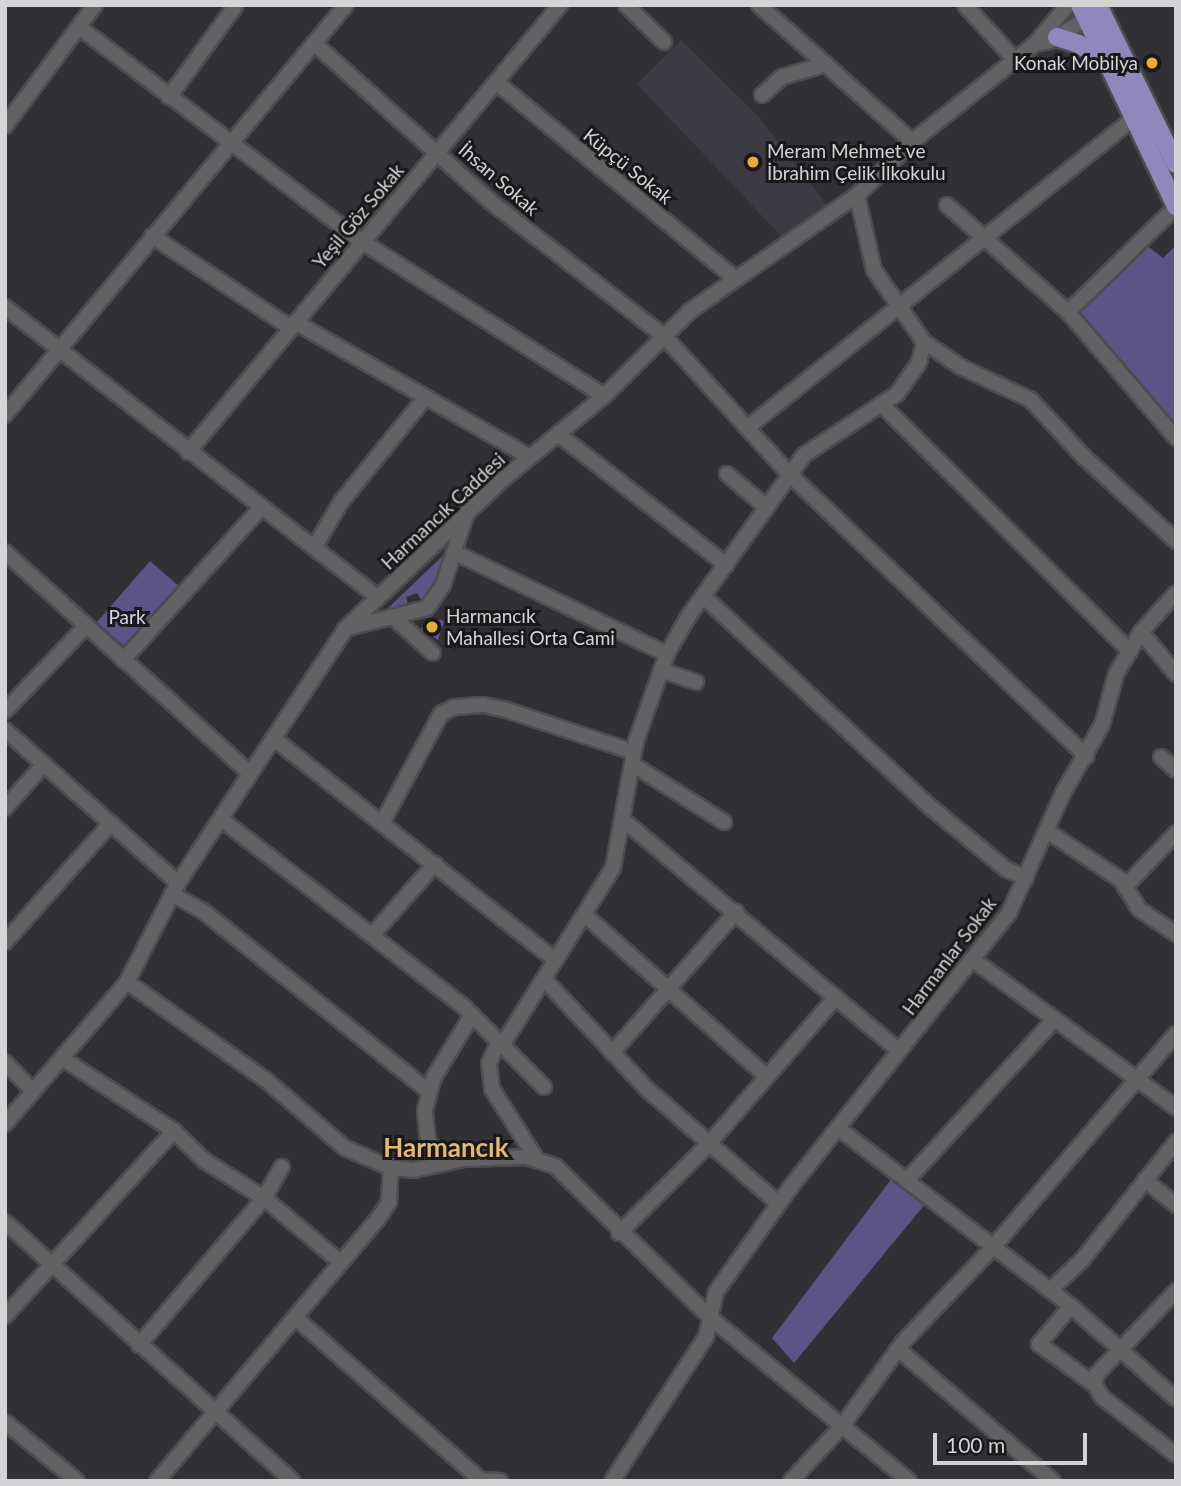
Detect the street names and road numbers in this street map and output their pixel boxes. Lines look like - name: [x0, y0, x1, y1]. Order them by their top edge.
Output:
- street label: Küpçü Sokak: [579, 123, 677, 209]
- street label: İhsan Sokak: [454, 138, 544, 220]
- street label: Yeşil Göz Sokak: [308, 159, 408, 273]
- street label: Harmancık Caddesi: [376, 448, 510, 574]
- street label: Harmanlar Sokak: [897, 893, 1001, 1019]

